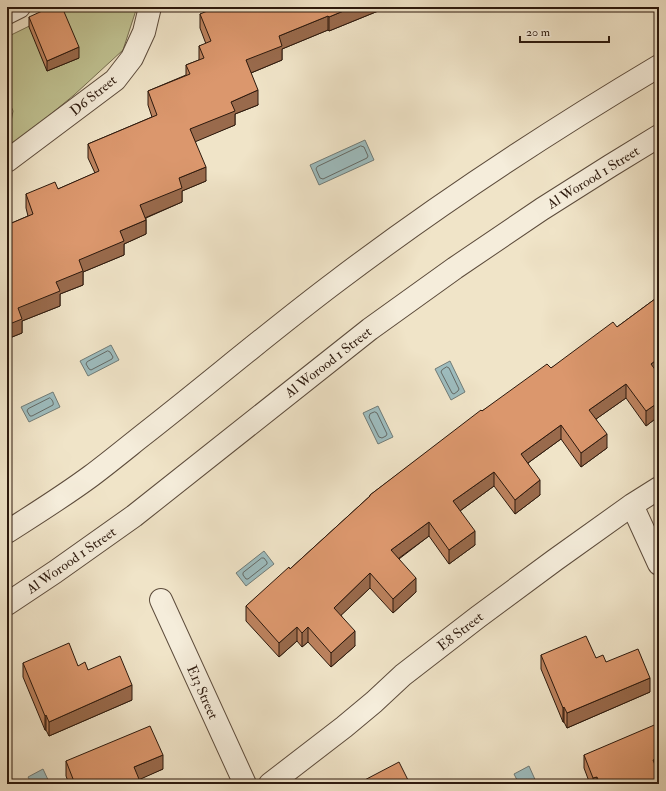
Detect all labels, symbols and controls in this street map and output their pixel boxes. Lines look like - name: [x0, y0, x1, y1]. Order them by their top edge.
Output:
- scale bar: [520, 18, 609, 44]
- text: 20 m: [526, 25, 551, 40]
- street label: D6 Street: [67, 71, 120, 119]
- street label: Al Worood 1 Street: [543, 142, 643, 213]
- street label: Al Worood 1 Street: [281, 323, 375, 402]
- street label: Al Worood 1 Street: [22, 523, 120, 598]
- street label: E8 Street: [434, 608, 487, 655]
- street label: E13 Street: [183, 663, 222, 722]

